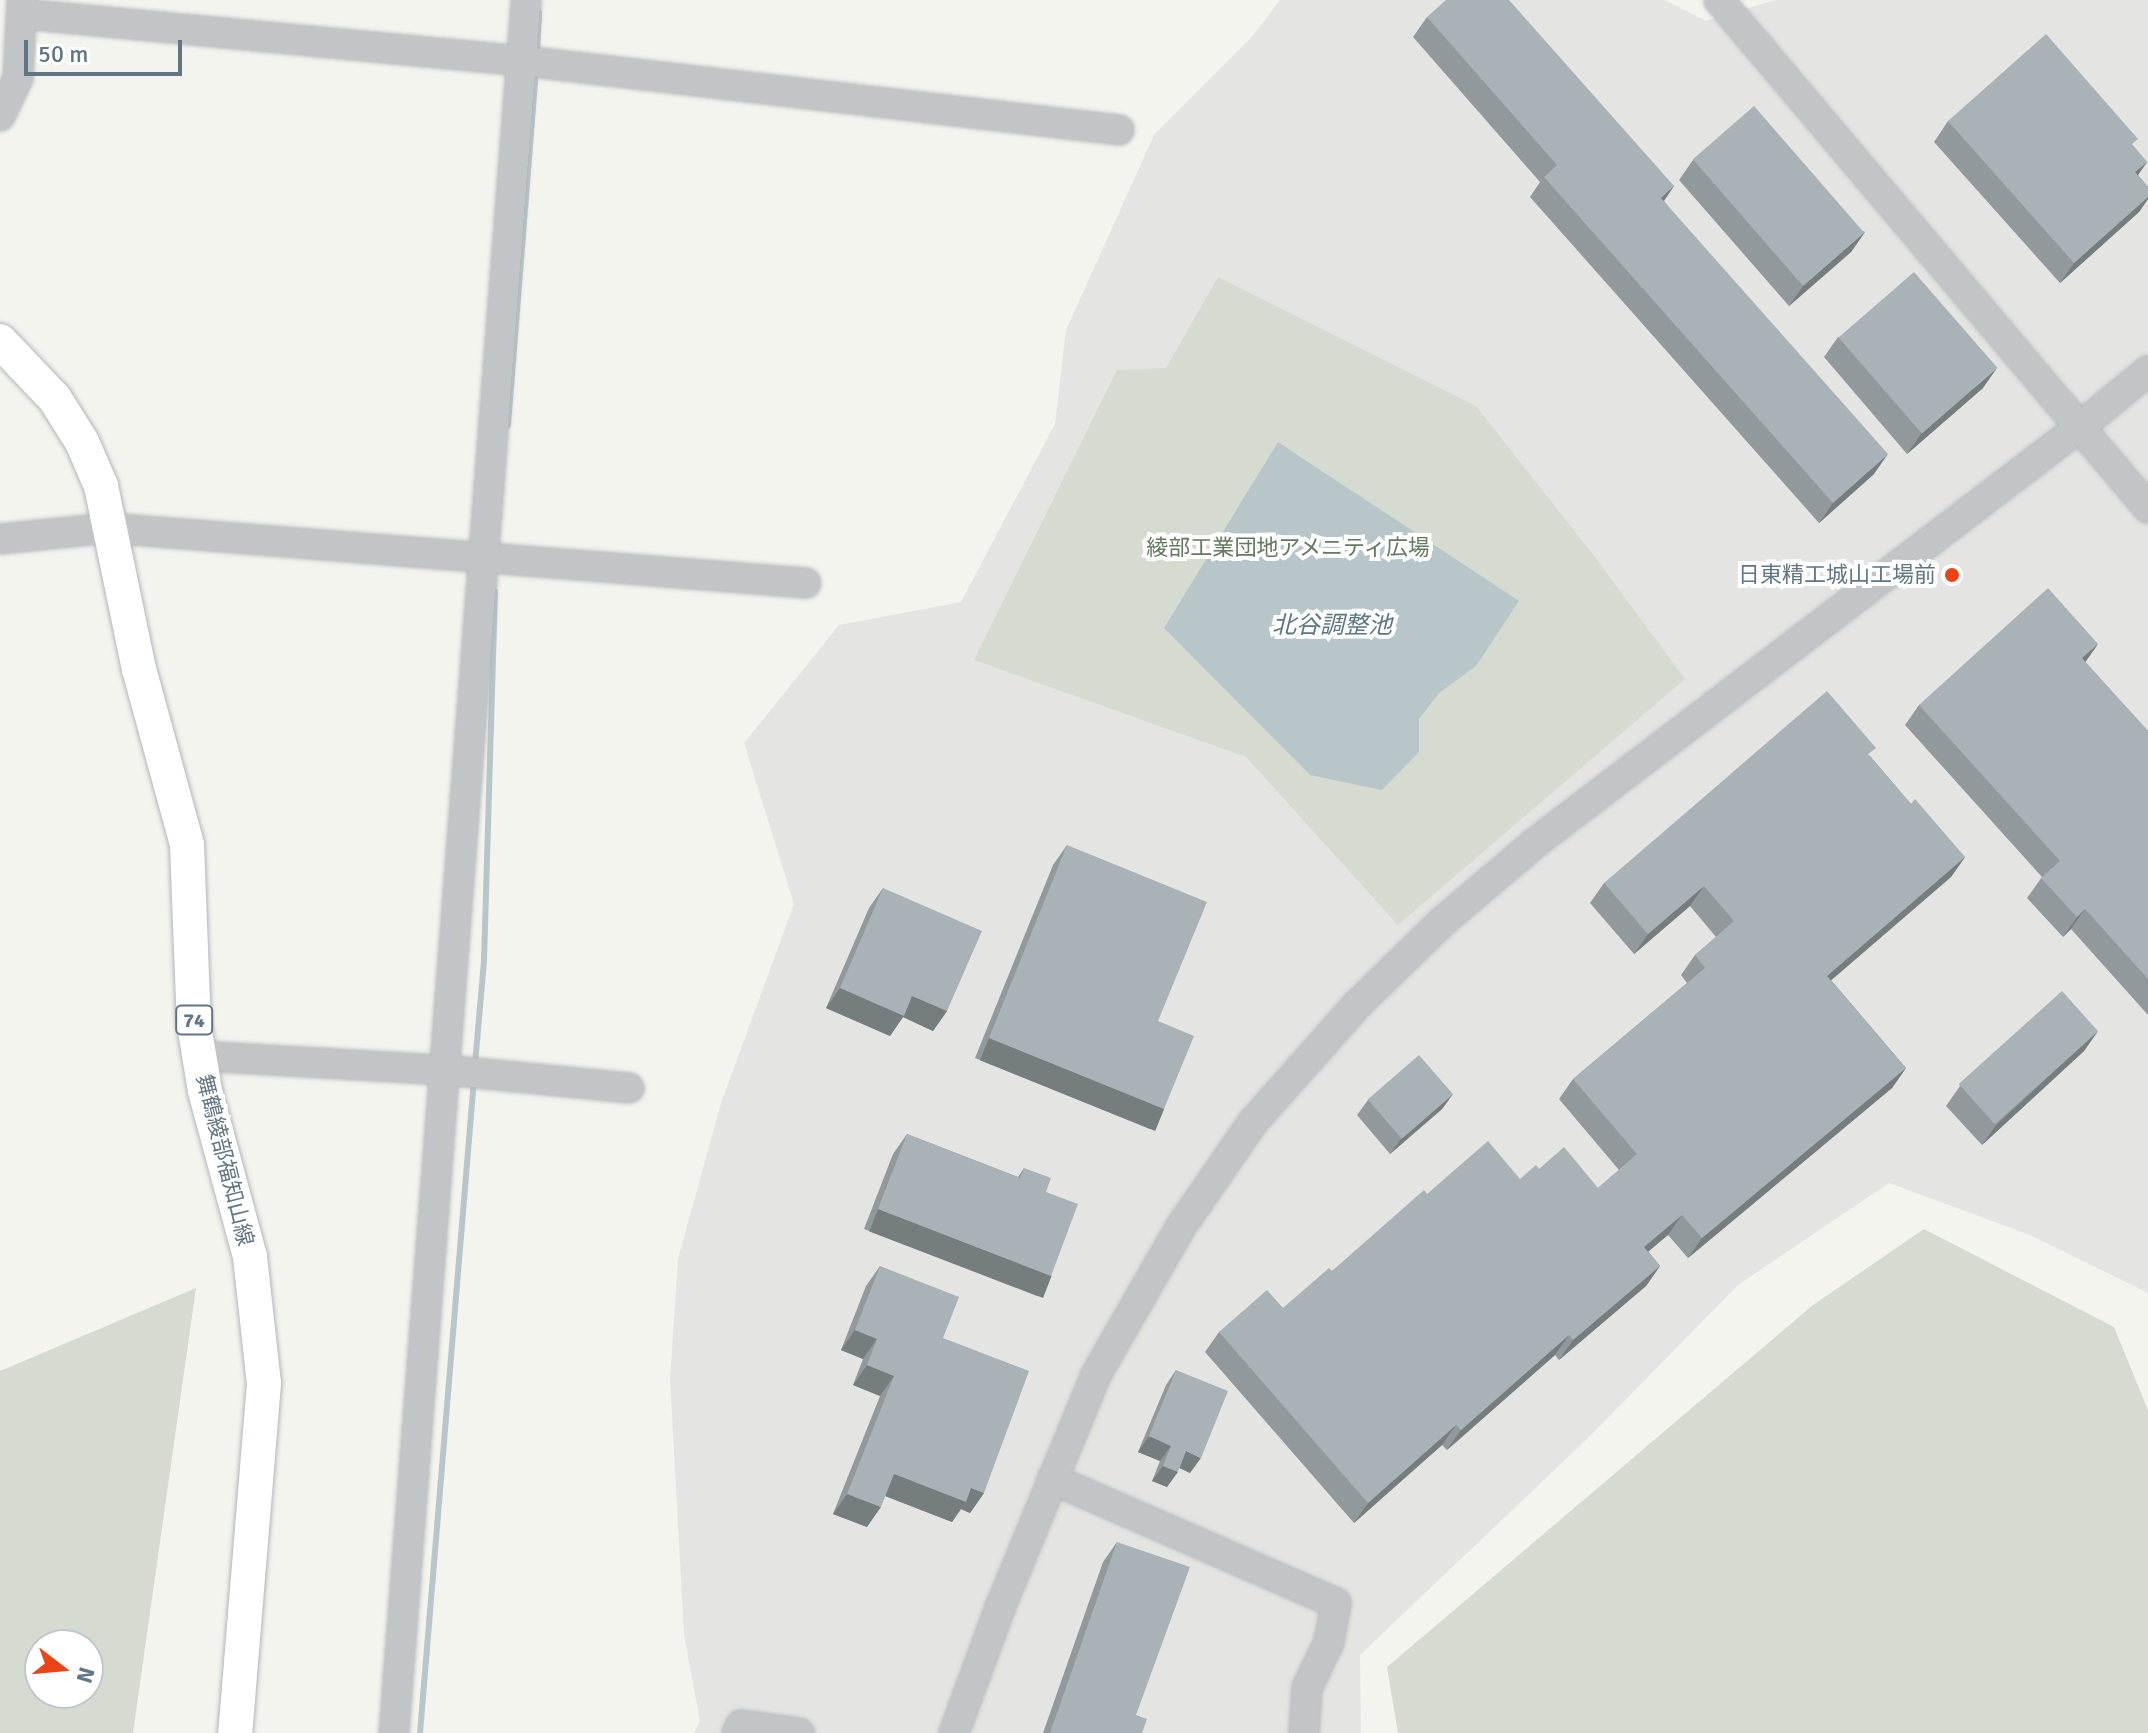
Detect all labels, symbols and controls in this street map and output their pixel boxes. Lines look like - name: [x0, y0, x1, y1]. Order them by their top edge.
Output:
- scale bar: [28, 24, 186, 74]
- text: 50 m: [38, 39, 88, 69]
- park label: 綾部工業団地アメニティ広場: [1145, 535, 1431, 561]
- place label: 日東精工城山工場前: [1738, 562, 1936, 588]
- marker: 日東精工城山工場前: [1943, 566, 1961, 584]
- water label: 北谷調整池: [1272, 612, 1392, 640]
- road number: 74: [174, 1004, 214, 1036]
- street label: 舞鶴綾部福知山線: [191, 1071, 259, 1249]
- north arrow: [24, 1629, 104, 1709]
- text: N: [71, 1664, 101, 1686]

